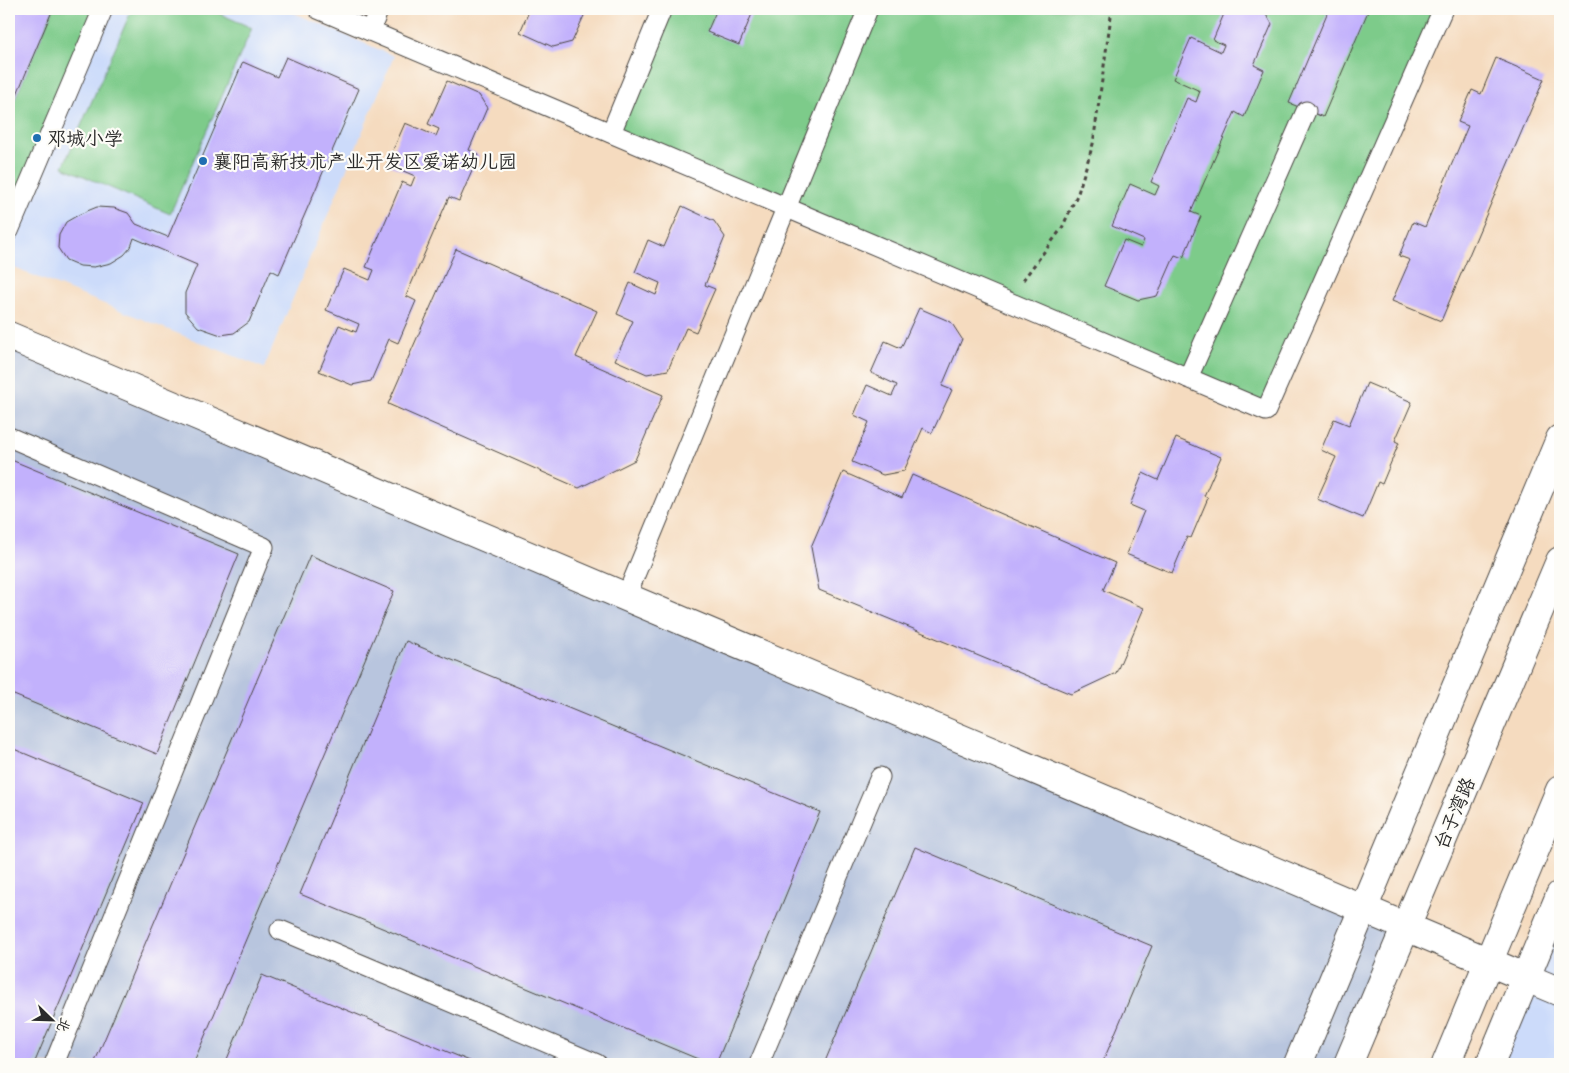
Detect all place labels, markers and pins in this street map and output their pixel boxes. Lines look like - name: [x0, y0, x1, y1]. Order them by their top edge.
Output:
- place label: 邓城小学: [47, 129, 123, 153]
- marker: 邓城小学: [31, 132, 43, 144]
- place label: 襄阳高新技术产业开发区爱诺幼儿园: [213, 152, 517, 176]
- marker: 襄阳高新技术产业开发区爱诺幼儿园: [197, 155, 209, 167]

